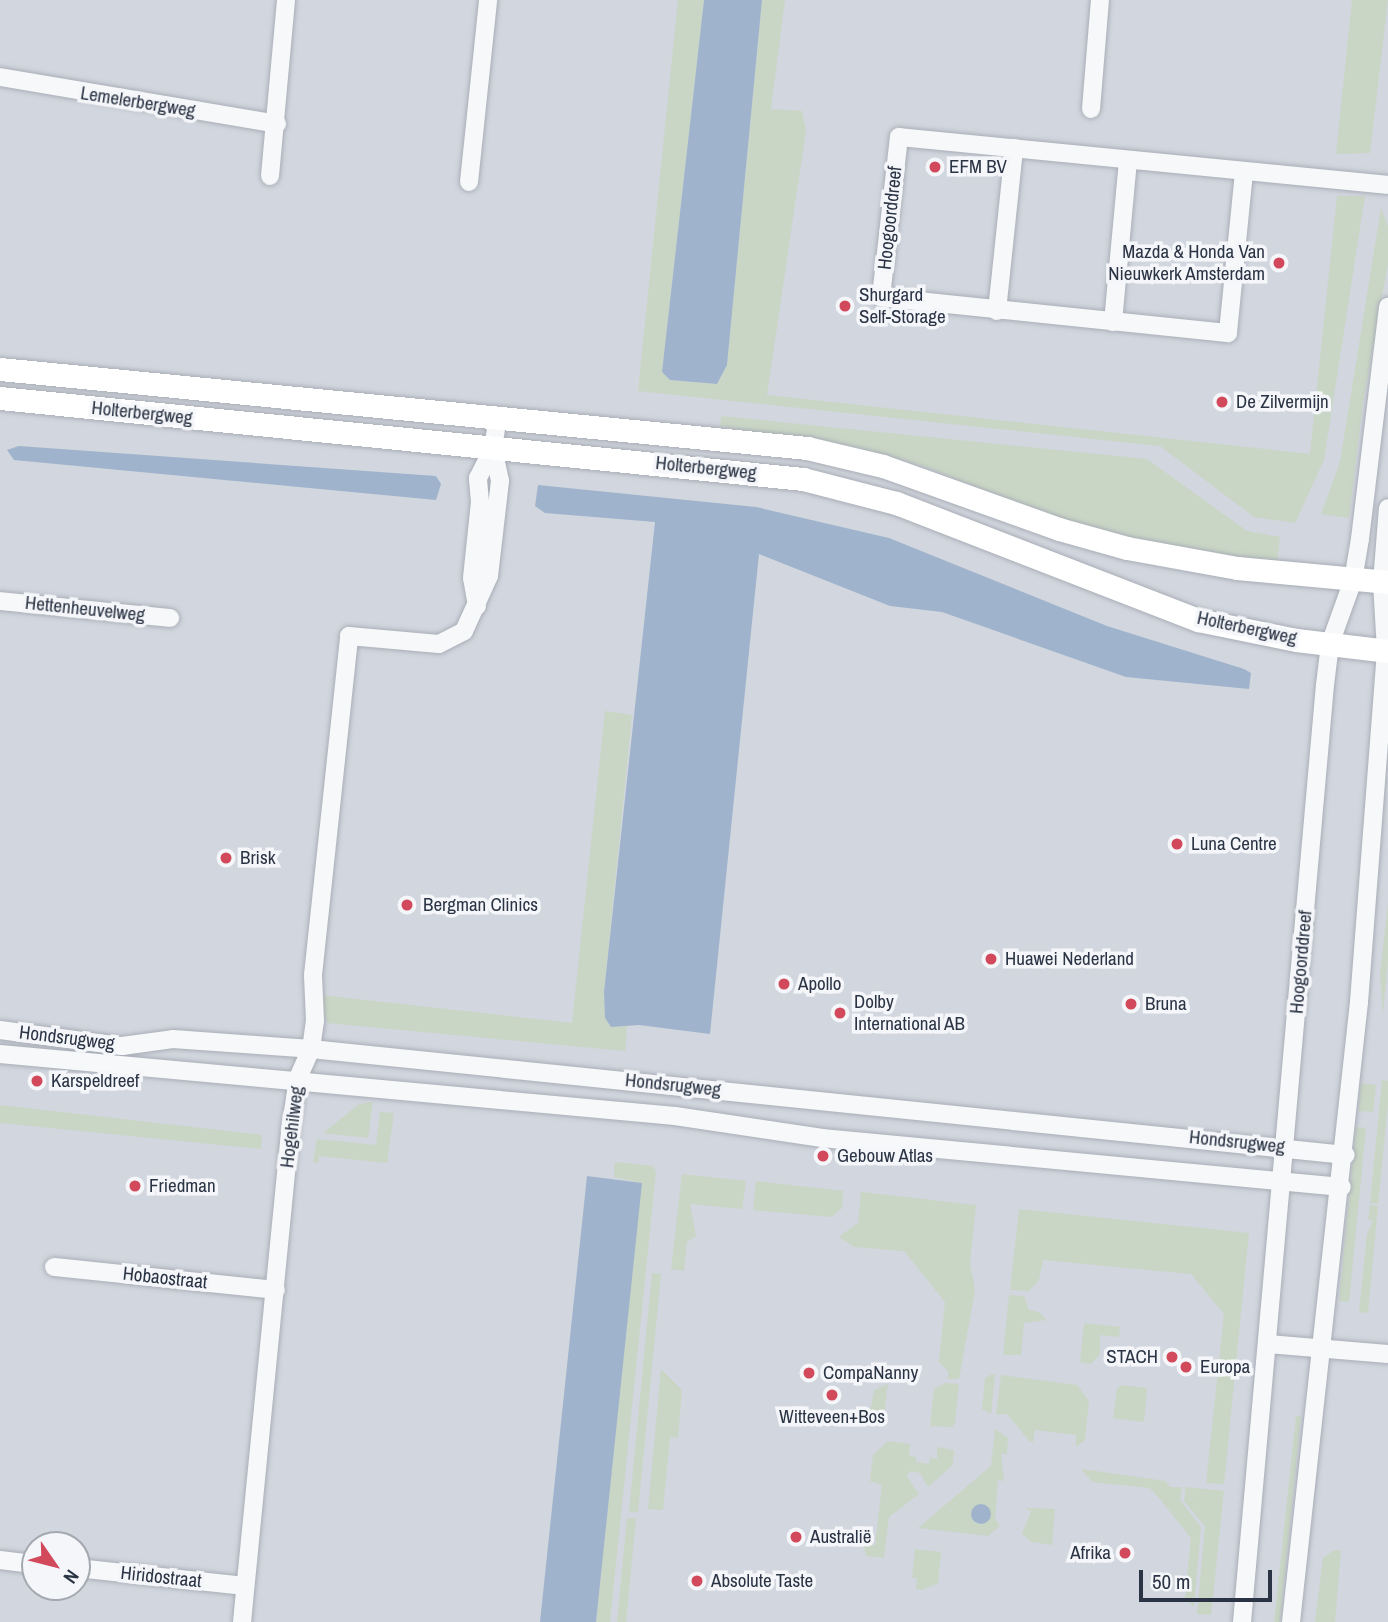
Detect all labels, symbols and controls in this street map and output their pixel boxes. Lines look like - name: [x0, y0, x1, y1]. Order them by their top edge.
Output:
- street label: Lemelerbergweg: [79, 82, 197, 122]
- place label: EFM BV: [949, 156, 1007, 178]
- marker: EFM BV: [927, 159, 943, 175]
- street label: Hoogoorddreef: [873, 165, 907, 271]
- place label: Mazda & Honda Van Nieuwkerk Amsterdam: [1107, 241, 1265, 285]
- marker: Mazda & Honda Van Nieuwkerk Amsterdam: [1271, 255, 1287, 271]
- place label: Shurgard Self-Storage: [859, 284, 946, 328]
- marker: Shurgard Self-Storage: [837, 298, 853, 314]
- place label: De Zilvermijn: [1236, 391, 1329, 413]
- marker: De Zilvermijn: [1214, 394, 1230, 410]
- street label: Holterbergweg: [90, 396, 194, 430]
- street label: Holterbergweg: [654, 451, 758, 485]
- street label: Hettenheuvelweg: [24, 591, 146, 627]
- street label: Holterbergweg: [1195, 606, 1299, 650]
- place label: Luna Centre: [1191, 833, 1277, 855]
- marker: Luna Centre: [1169, 836, 1185, 852]
- place label: Brisk: [240, 847, 275, 869]
- marker: Brisk: [218, 850, 234, 866]
- place label: Bergman Clinics: [423, 894, 538, 916]
- marker: Bergman Clinics: [397, 895, 417, 915]
- street label: Hoogoorddreef: [1285, 909, 1317, 1015]
- place label: Huawei Nederland: [1005, 948, 1134, 970]
- marker: Huawei Nederland: [983, 951, 999, 967]
- place label: Apollo: [798, 973, 841, 995]
- marker: Apollo: [776, 976, 792, 992]
- place label: Dolby International AB: [854, 991, 966, 1035]
- place label: Bruna: [1145, 993, 1187, 1015]
- marker: Bruna: [1123, 996, 1139, 1012]
- marker: Dolby International AB: [832, 1005, 848, 1021]
- street label: Hondsrugweg: [18, 1021, 116, 1055]
- street label: Hondsrugweg: [624, 1069, 722, 1101]
- place label: Karspeldreef: [51, 1070, 139, 1092]
- marker: Karspeldreef: [29, 1073, 45, 1089]
- street label: Hogehilweg: [276, 1085, 308, 1169]
- street label: Hondsrugweg: [1188, 1126, 1286, 1158]
- place label: Gebouw Atlas: [837, 1145, 934, 1167]
- marker: Gebouw Atlas: [815, 1148, 831, 1164]
- place label: Friedman: [149, 1175, 216, 1197]
- marker: Friedman: [127, 1178, 143, 1194]
- street label: Hobaostraat: [122, 1262, 208, 1294]
- place label: STACH: [1106, 1346, 1158, 1368]
- marker: STACH: [1164, 1349, 1180, 1365]
- place label: Europa: [1200, 1356, 1250, 1378]
- marker: Europa: [1178, 1359, 1194, 1375]
- place label: CompaNanny: [823, 1362, 918, 1384]
- marker: CompaNanny: [801, 1365, 817, 1381]
- marker: Witteveen+Bos: [824, 1387, 840, 1403]
- place label: Witteveen+Bos: [779, 1406, 885, 1428]
- place label: Australië: [810, 1526, 871, 1548]
- marker: Australië: [788, 1529, 804, 1545]
- north arrow: [21, 1531, 91, 1601]
- place label: Afrika: [1070, 1542, 1111, 1564]
- marker: Afrika: [1117, 1545, 1133, 1561]
- scale bar: [1143, 1556, 1276, 1600]
- street label: Hiridostraat: [119, 1561, 203, 1593]
- text: N: [58, 1565, 85, 1589]
- text: 50 m: [1152, 1567, 1190, 1596]
- place label: Absolute Taste: [711, 1570, 814, 1592]
- marker: Absolute Taste: [689, 1573, 705, 1589]

